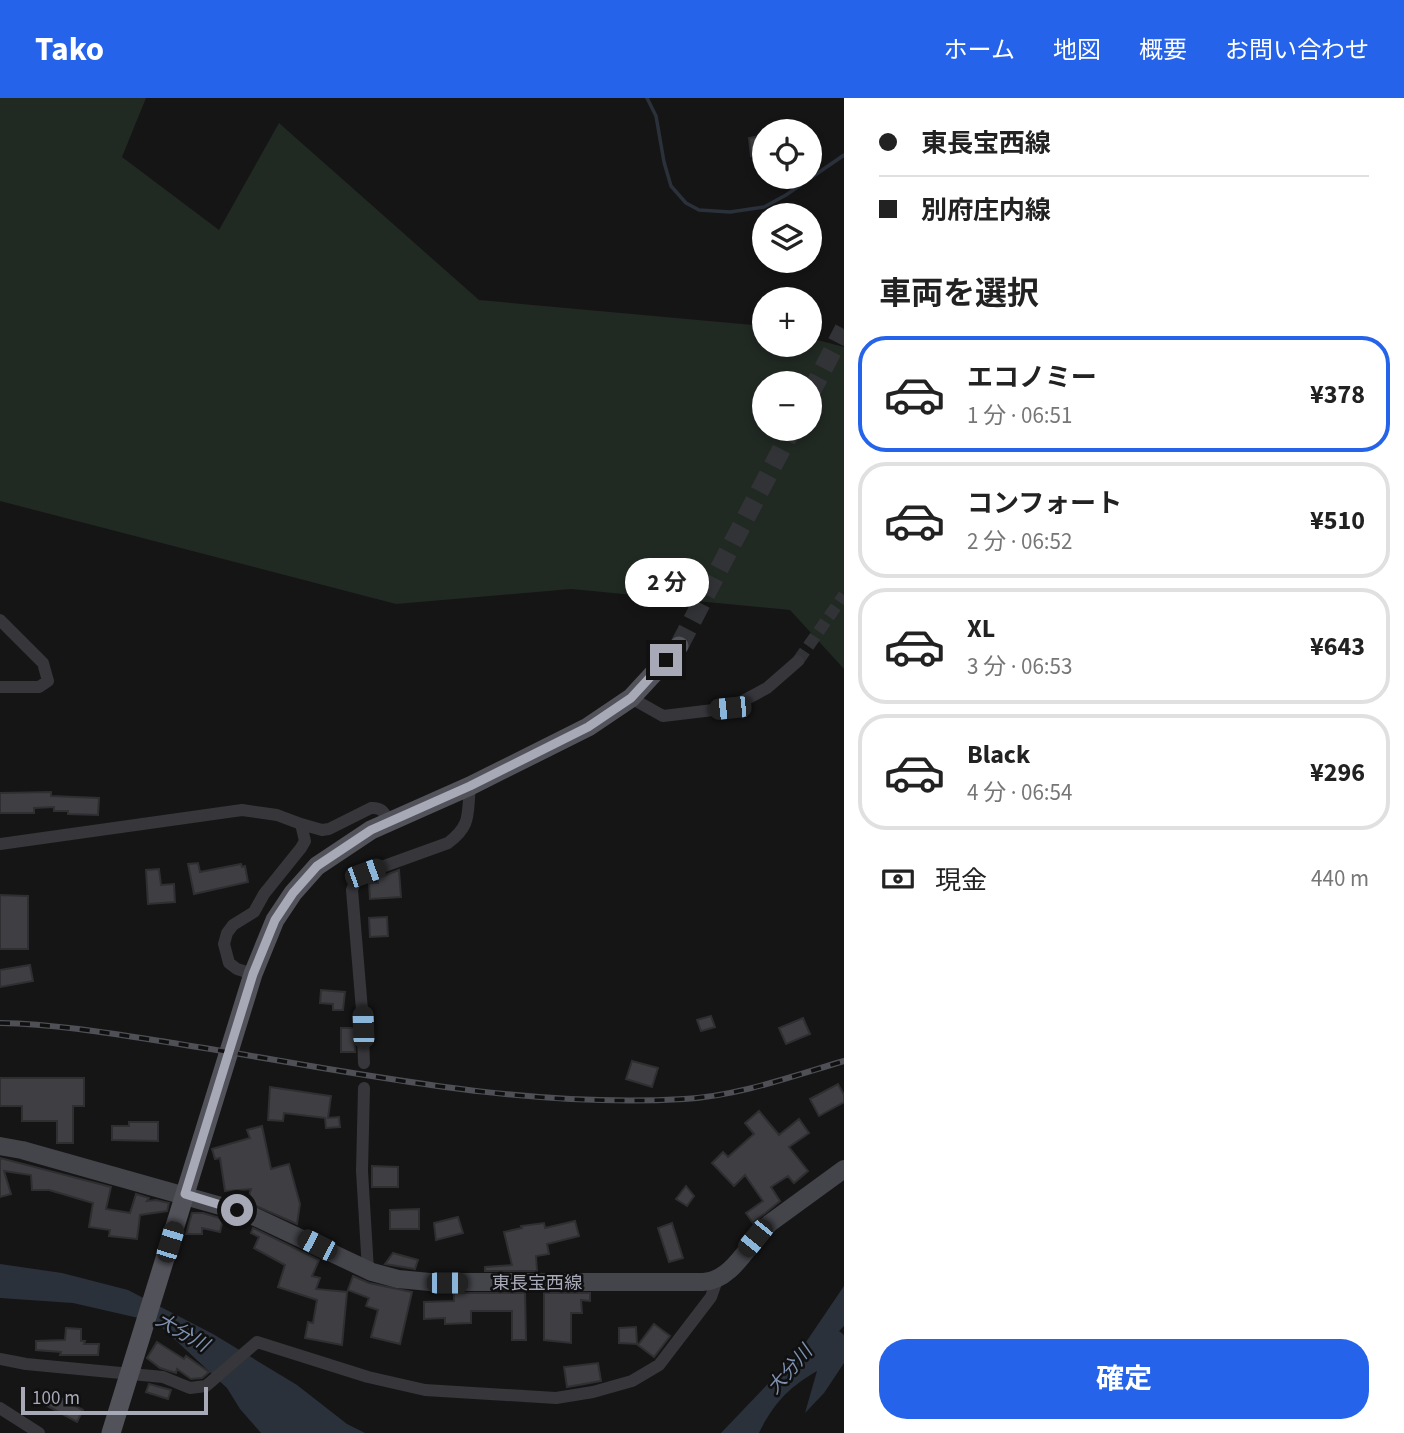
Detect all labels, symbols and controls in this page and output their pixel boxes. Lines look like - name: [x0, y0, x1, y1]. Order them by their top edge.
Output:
- text: Tako: [35, 26, 104, 73]
- text: ホーム: [944, 33, 1015, 68]
- text: 地図: [1053, 33, 1101, 68]
- text: 概要: [1139, 33, 1187, 68]
- text: お問い合わせ: [1225, 33, 1369, 68]
- map controls: [752, 119, 822, 441]
- button: locate: [752, 119, 822, 189]
- text: 東長宝西線: [921, 125, 1051, 162]
- text: 別府庄内線: [921, 192, 1051, 229]
- button: layers: [752, 203, 822, 273]
- text: 車両を選択: [879, 271, 1039, 317]
- button: +: [752, 287, 822, 357]
- text: エコノミー: [967, 359, 1097, 396]
- icon: car: [883, 363, 946, 426]
- button: −: [752, 371, 822, 441]
- text: ¥378: [1310, 376, 1365, 413]
- text: 1 分 · 06:51: [967, 399, 1072, 432]
- text: コンフォート: [967, 485, 1122, 522]
- icon: car: [883, 489, 946, 552]
- text: ¥510: [1310, 502, 1365, 539]
- text: 2 分 · 06:52: [967, 525, 1072, 558]
- callout: 2 分: [624, 559, 708, 608]
- text: 2 分: [647, 566, 687, 599]
- text: XL: [967, 610, 995, 647]
- icon: car: [883, 615, 946, 678]
- text: ¥643: [1310, 628, 1365, 665]
- route end: [650, 644, 682, 676]
- text: 3 分 · 06:53: [967, 650, 1072, 683]
- car: [709, 695, 752, 721]
- text: Black: [967, 736, 1030, 773]
- icon: car: [883, 741, 946, 804]
- text: ¥296: [1310, 754, 1365, 791]
- text: 4 分 · 06:54: [967, 776, 1072, 809]
- car: [342, 856, 389, 890]
- icon: cash: [879, 860, 917, 898]
- text: 現金: [935, 862, 987, 899]
- text: 440 m: [1311, 862, 1369, 895]
- car: [352, 1006, 375, 1048]
- route start: [221, 1194, 253, 1226]
- car: [734, 1215, 777, 1261]
- car: [154, 1219, 187, 1265]
- car: [294, 1226, 341, 1264]
- street label: 東長宝西線: [492, 1271, 582, 1296]
- car: [427, 1273, 469, 1294]
- water label: 大分川: [151, 1307, 215, 1360]
- water label: 大分川: [761, 1338, 820, 1400]
- button: 確定: [879, 1339, 1369, 1419]
- scale bar: [21, 1384, 208, 1416]
- text: 100 m: [32, 1385, 80, 1412]

